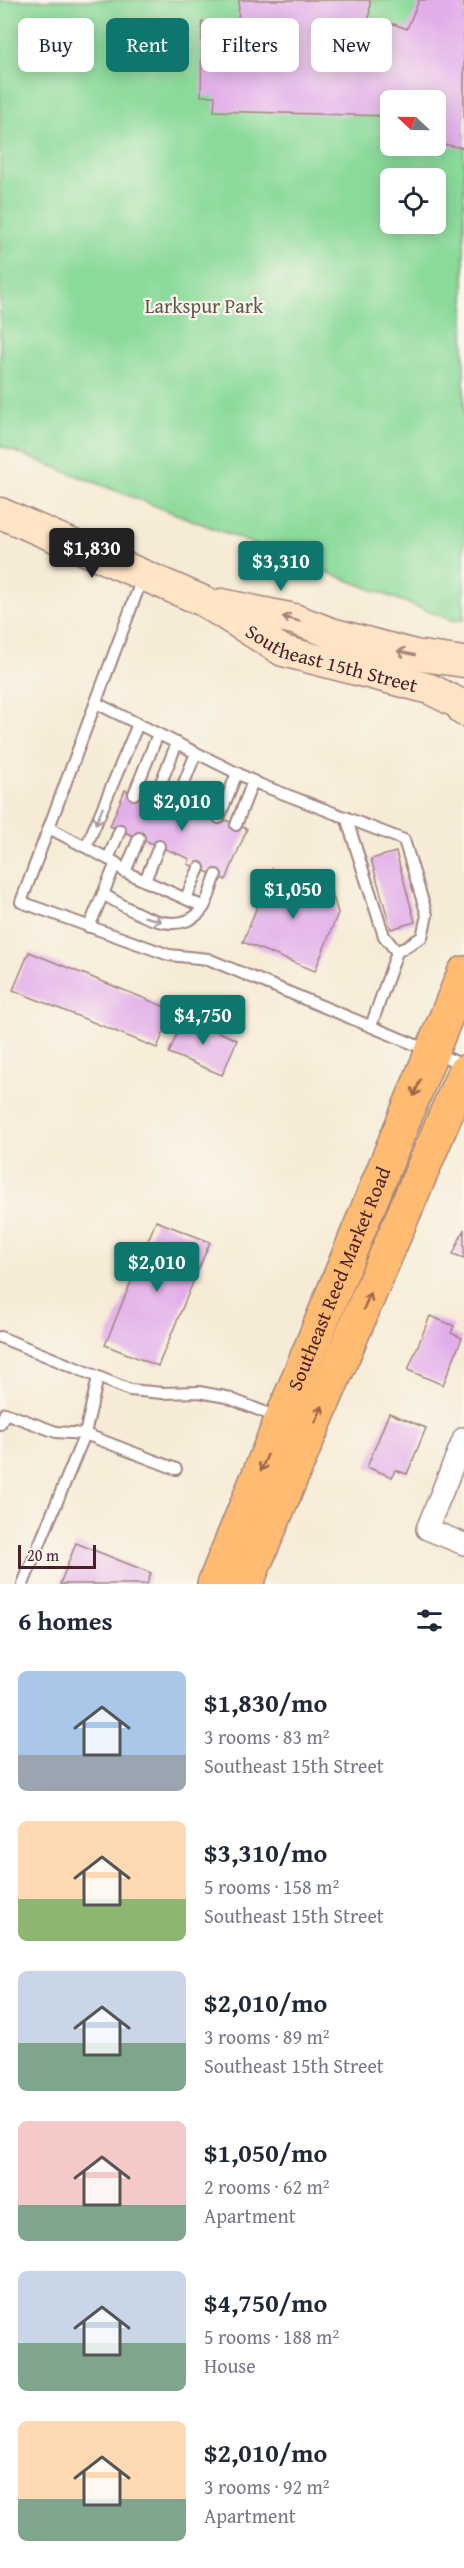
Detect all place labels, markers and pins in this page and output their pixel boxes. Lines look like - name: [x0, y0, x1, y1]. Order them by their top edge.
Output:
- pin: $1,830: [43, 528, 141, 579]
- pin: $3,310: [232, 541, 330, 592]
- pin: $2,010: [133, 781, 231, 832]
- pin: $1,050: [244, 869, 342, 920]
- pin: $4,750: [154, 995, 252, 1046]
- pin: $2,010: [108, 1242, 206, 1293]

